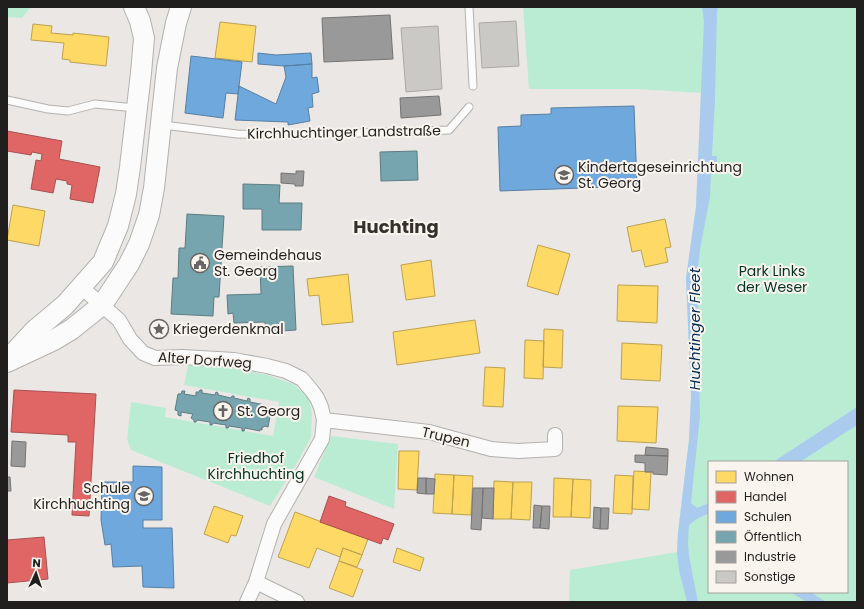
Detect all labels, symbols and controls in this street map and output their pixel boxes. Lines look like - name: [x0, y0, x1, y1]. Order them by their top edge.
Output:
- street label: Kirchhuchtinger Landstraße: [247, 120, 441, 144]
- place label: Kindertageseinrichtung St. Georg: [578, 157, 742, 193]
- school or university icon: Kindertageseinrichtung St. Georg: [553, 164, 575, 186]
- district label: Huchting: [353, 214, 439, 239]
- place label: Gemeindehaus St. Georg: [214, 245, 322, 281]
- public building icon: Gemeindehaus St. Georg: [189, 252, 211, 274]
- park label: Park Links der Weser: [737, 261, 807, 297]
- water label: Huchtinger Fleet: [684, 267, 705, 390]
- place icon: Kriegerdenkmal: [148, 318, 170, 340]
- place label: Kriegerdenkmal: [173, 319, 284, 339]
- street label: Alter Dorfweg: [157, 347, 253, 373]
- church icon: St. Georg: [212, 400, 234, 422]
- place label: St. Georg: [237, 401, 300, 421]
- street label: Trupen: [420, 422, 472, 452]
- park label: Friedhof Kirchhuchting: [208, 448, 304, 484]
- legend: [708, 461, 848, 593]
- text: Wohnen: [744, 468, 794, 485]
- place label: Schule Kirchhuchting: [33, 478, 130, 514]
- school or university icon: Schule Kirchhuchting: [133, 485, 155, 507]
- text: Handel: [744, 488, 787, 505]
- text: Schulen: [744, 508, 792, 525]
- text: Öffentlich: [744, 528, 802, 545]
- text: Industrie: [744, 548, 796, 565]
- north arrow: [16, 553, 56, 593]
- text: N: [32, 555, 41, 571]
- text: Sonstige: [744, 568, 796, 585]

